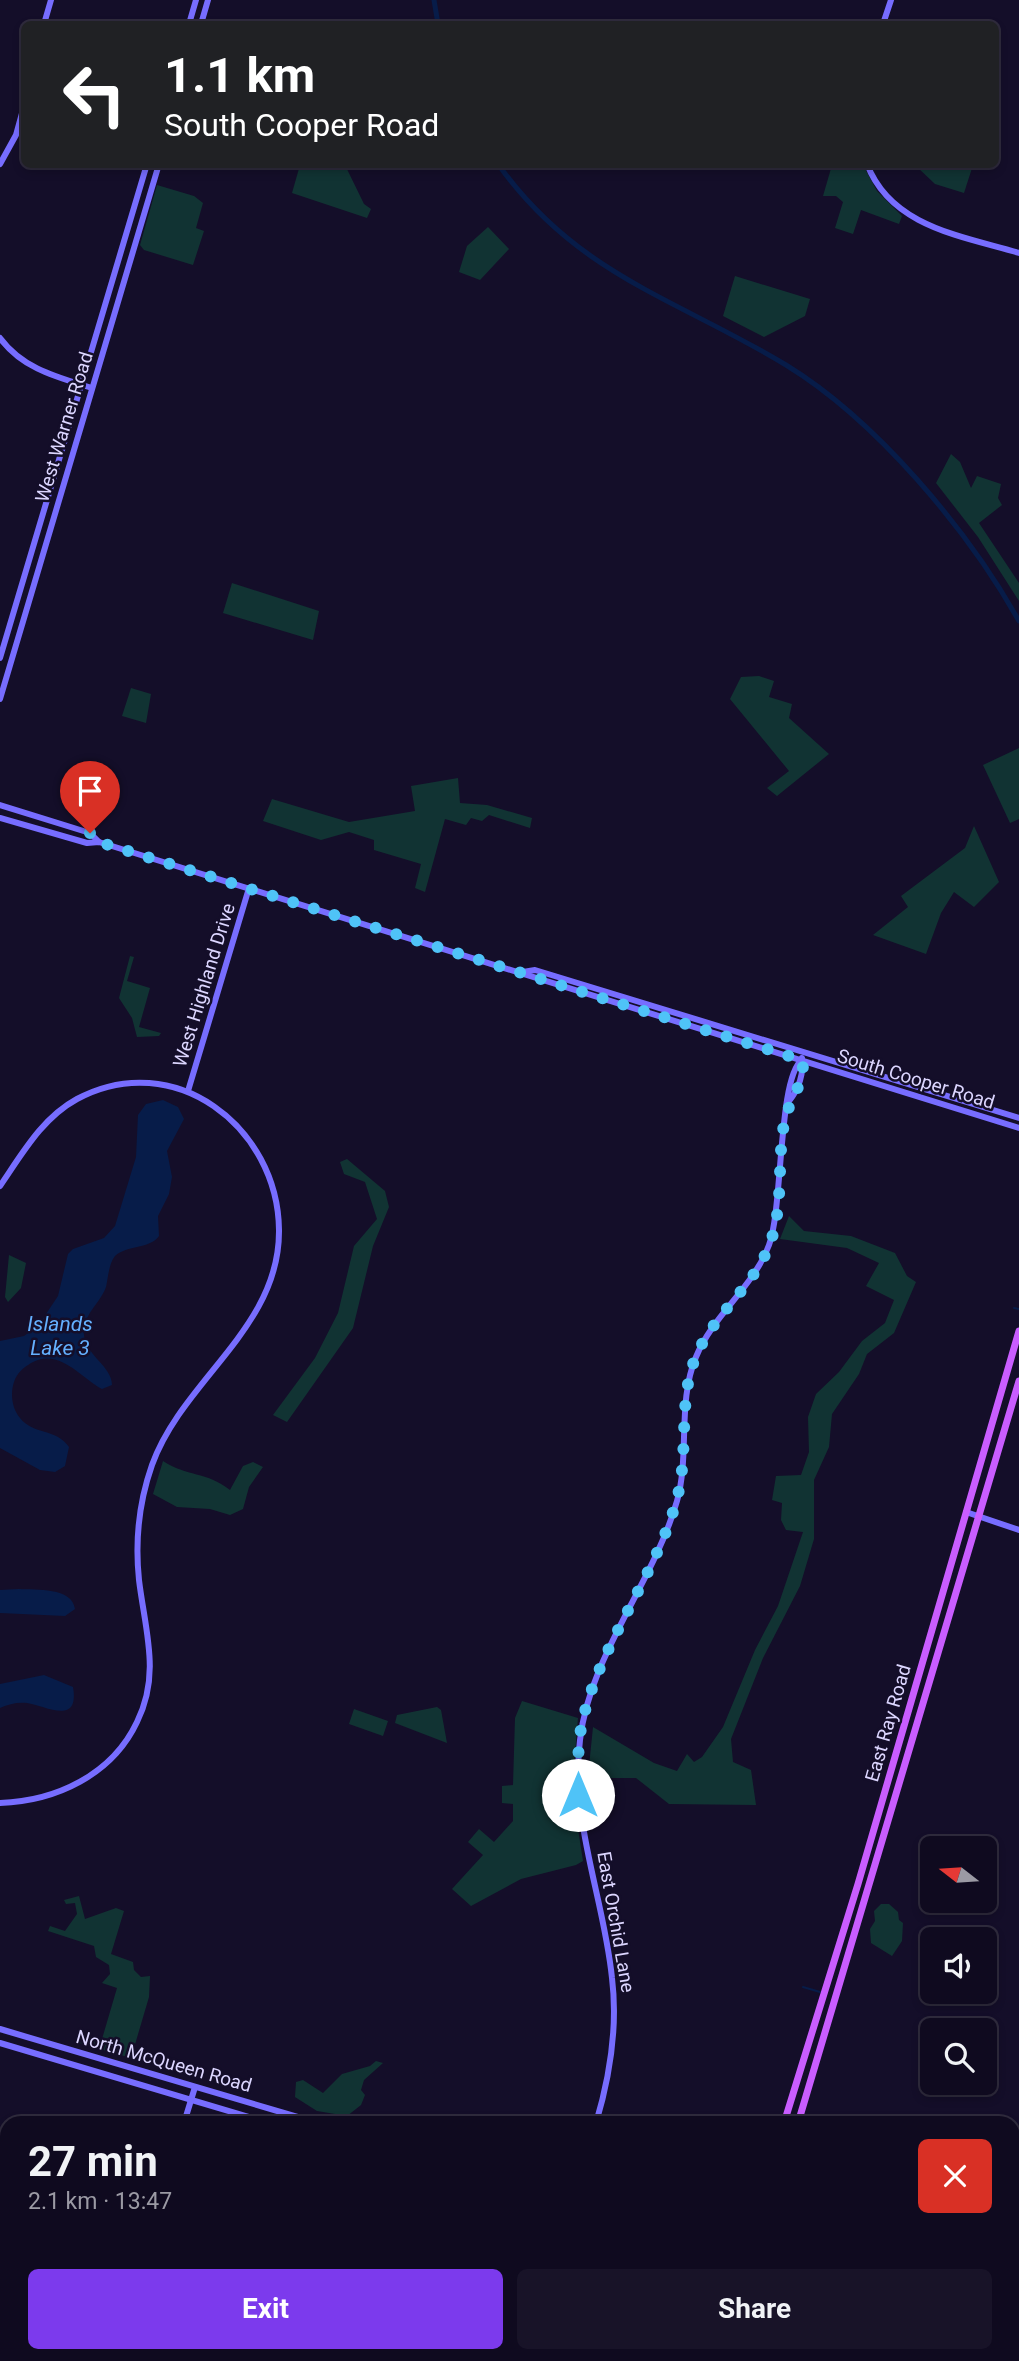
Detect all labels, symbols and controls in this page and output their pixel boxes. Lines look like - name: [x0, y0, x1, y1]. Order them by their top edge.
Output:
- text: 1.1 km: [164, 47, 315, 104]
- icon: left: [49, 49, 140, 140]
- text: South Cooper Road: [164, 106, 439, 144]
- street label: West Warner Road: [30, 349, 98, 505]
- pin: [60, 761, 120, 833]
- icon: arrive: [71, 772, 109, 810]
- street label: West Highland Drive: [168, 900, 240, 1070]
- street label: South Cooper Road: [834, 1044, 998, 1114]
- water label: Islands Lake 3: [27, 1312, 93, 1360]
- street label: East Ray Road: [860, 1662, 916, 1784]
- position arrow: [541, 1758, 615, 1832]
- north arrow: [920, 1836, 998, 1913]
- map controls: [920, 1836, 997, 2095]
- street label: East Orchid Lane: [592, 1850, 640, 1994]
- button: sound: [920, 1927, 997, 2004]
- button: search: [920, 2018, 997, 2095]
- street label: North McQueen Road: [73, 2025, 255, 2097]
- text: 27 min: [28, 2137, 158, 2186]
- button: close: [918, 2139, 992, 2213]
- text: 2.1 km · 13:47: [28, 2188, 172, 2215]
- button: Exit: [28, 2269, 503, 2349]
- button: Share: [517, 2269, 992, 2349]

